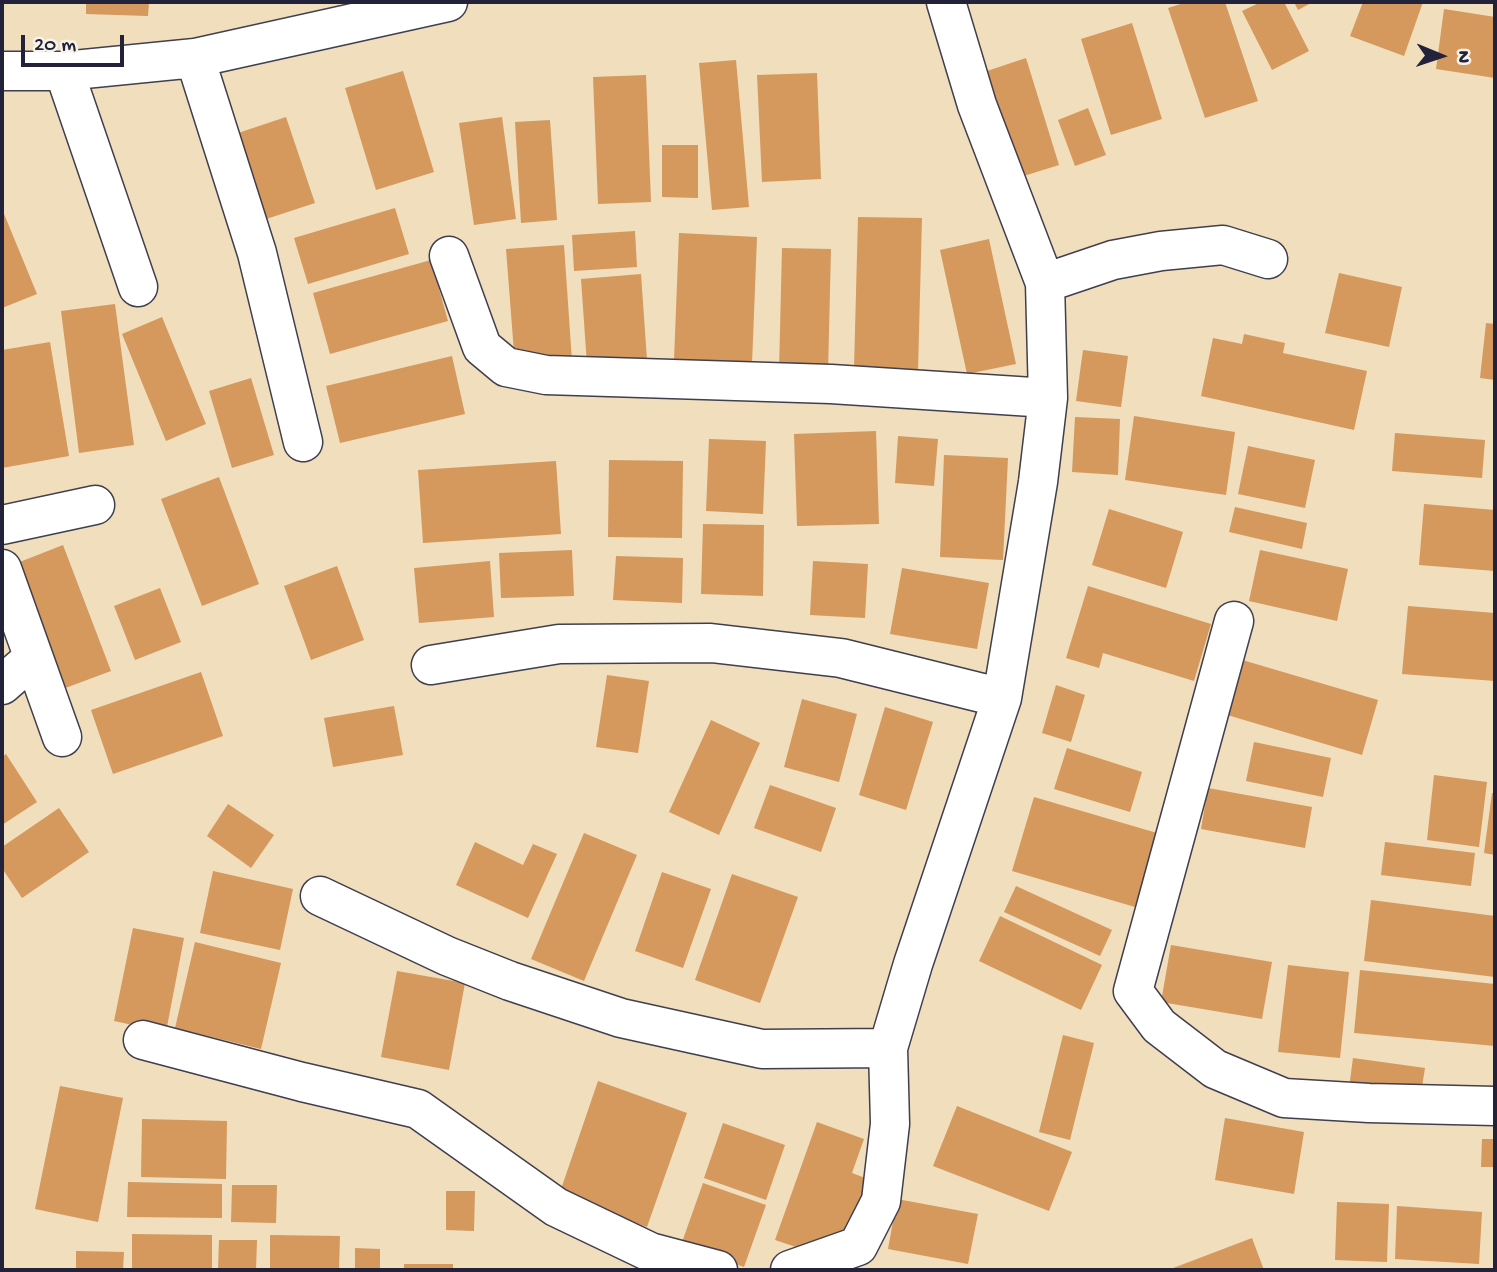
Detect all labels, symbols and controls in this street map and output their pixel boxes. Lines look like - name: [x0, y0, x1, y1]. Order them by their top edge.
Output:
- scale bar: [24, 21, 128, 65]
- north arrow: [1406, 21, 1476, 91]
- text: 20 m: [34, 34, 76, 59]
- text: N: [1451, 50, 1474, 63]

